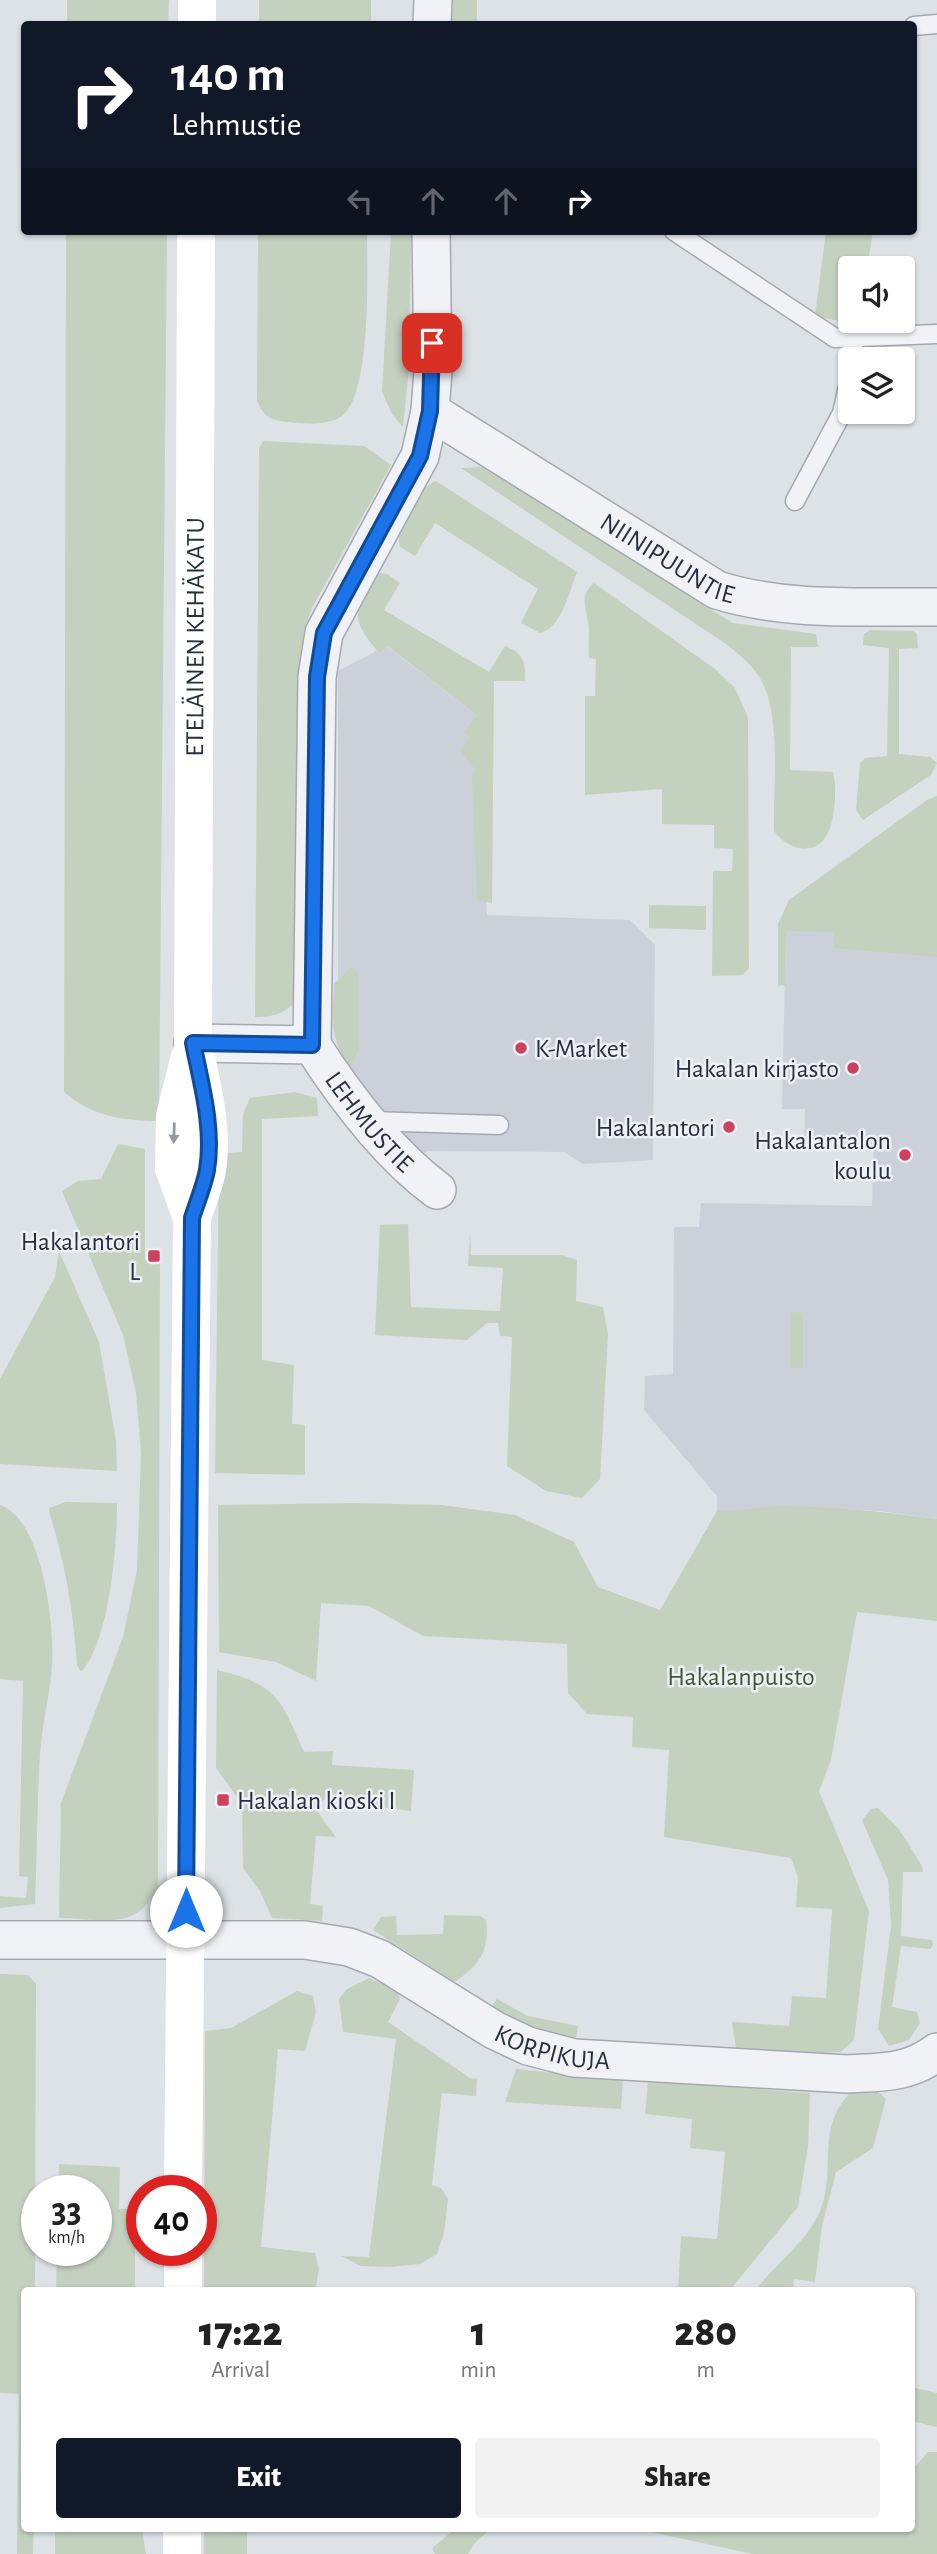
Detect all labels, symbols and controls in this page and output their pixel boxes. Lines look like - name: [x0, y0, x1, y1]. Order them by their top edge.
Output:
- icon: right: [56, 49, 147, 140]
- text: 140 m: [171, 51, 286, 100]
- text: Lehmustie: [171, 109, 301, 141]
- icon: left: [341, 182, 379, 220]
- icon: ahead: [414, 182, 452, 220]
- icon: ahead: [487, 182, 525, 220]
- icon: right: [560, 182, 598, 220]
- map controls: [838, 256, 915, 424]
- button: sound: [838, 256, 915, 333]
- pin: [402, 313, 462, 373]
- icon: arrive: [413, 324, 451, 362]
- button: layers: [838, 347, 915, 424]
- street label: NIINIPUUNTIE: [596, 509, 737, 608]
- street label: ETELÄINEN KEHÄKATU: [181, 517, 209, 757]
- place label: K-Market: [535, 1036, 627, 1062]
- marker: K-Market: [513, 1040, 529, 1056]
- place label: Hakalan kirjasto: [675, 1056, 839, 1082]
- marker: Hakalan kirjasto: [845, 1060, 861, 1076]
- street label: LEHMUSTIE: [320, 1067, 418, 1178]
- place label: Hakalantori: [596, 1115, 715, 1141]
- marker: Hakalantori: [721, 1119, 737, 1135]
- one-way arrow: [169, 1123, 180, 1145]
- place label: Hakalantalon koulu: [754, 1128, 891, 1184]
- marker: Hakalantalon koulu: [897, 1147, 913, 1163]
- place label: Hakalantori L: [21, 1229, 140, 1285]
- marker: Hakalantori L: [146, 1248, 162, 1264]
- park label: Hakalanpuisto: [667, 1664, 815, 1690]
- place label: Hakalan kioski I: [237, 1788, 395, 1814]
- marker: Hakalan kioski I: [215, 1792, 231, 1808]
- position arrow: [149, 1874, 223, 1948]
- street label: KORPIKUJA: [490, 2020, 611, 2074]
- speed limit sign: 40: [126, 2175, 217, 2266]
- text: 33: [51, 2194, 82, 2229]
- text: km/h: [48, 2229, 85, 2247]
- text: 17:22: [199, 2311, 283, 2353]
- text: 1: [471, 2311, 486, 2353]
- text: 280: [674, 2311, 737, 2353]
- text: Arrival: [211, 2359, 270, 2382]
- text: min: [460, 2359, 496, 2382]
- text: m: [696, 2359, 715, 2382]
- button: Exit: [56, 2438, 461, 2518]
- button: Share: [475, 2438, 880, 2518]

